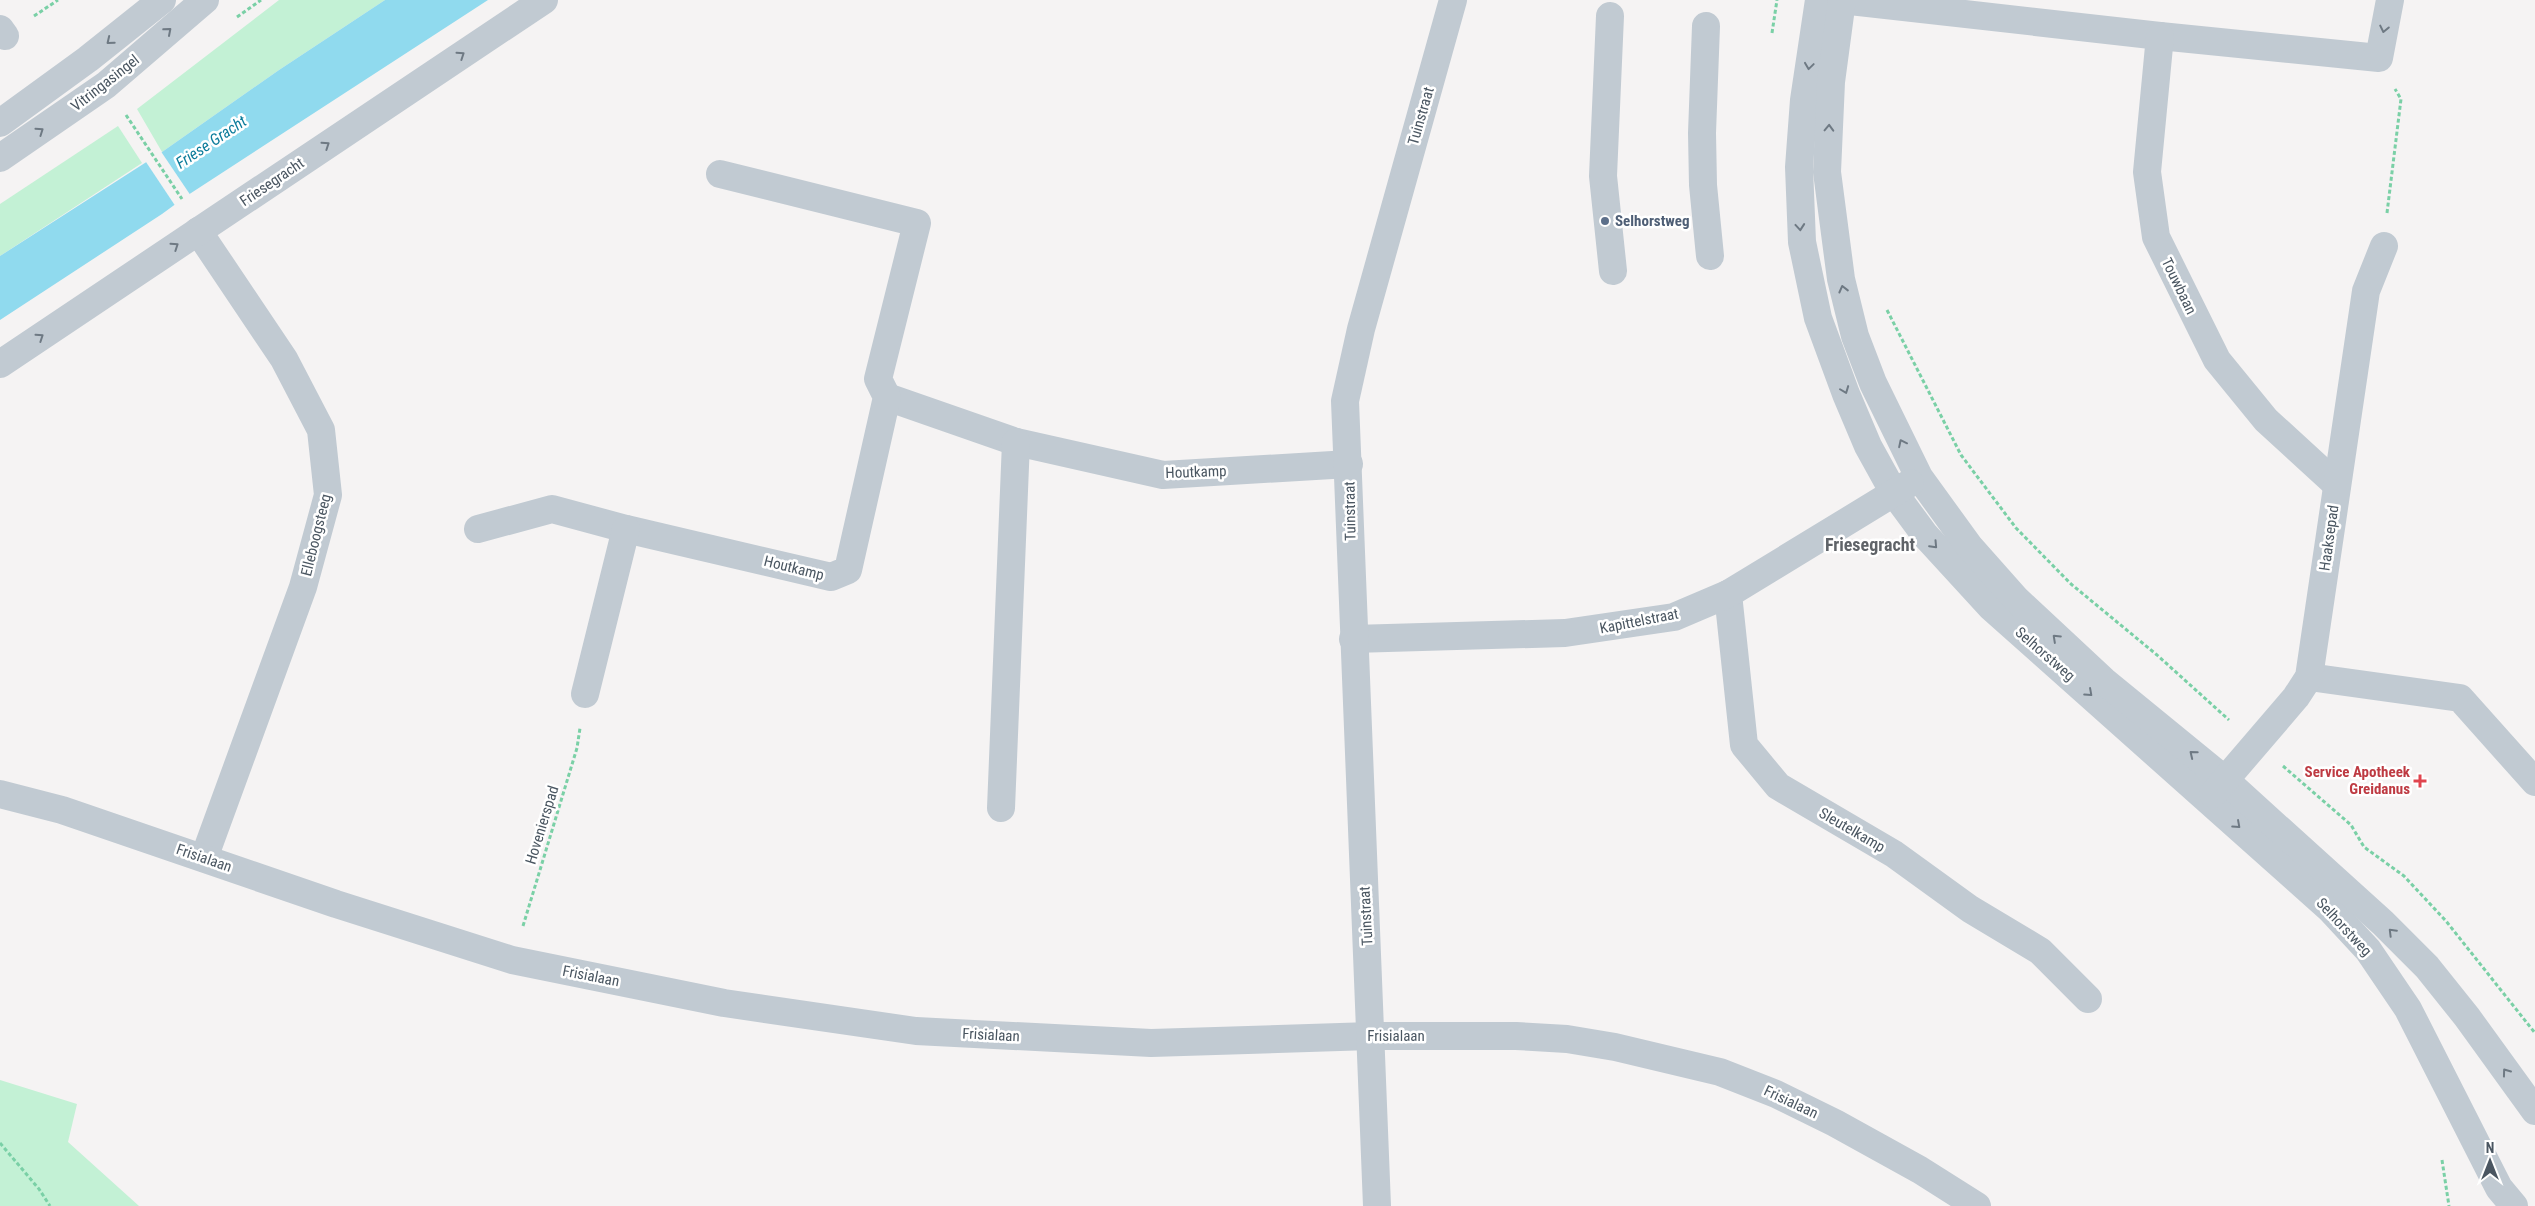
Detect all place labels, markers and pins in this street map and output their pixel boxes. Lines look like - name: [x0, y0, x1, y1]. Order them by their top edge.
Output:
- place label: Selhorstweg: [1615, 212, 1690, 230]
- marker: Selhorstweg: [1599, 215, 1611, 227]
- place label: Service Apotheek Greidanus: [2305, 763, 2411, 798]
- marker: Service Apotheek Greidanus: [2414, 775, 2426, 787]

